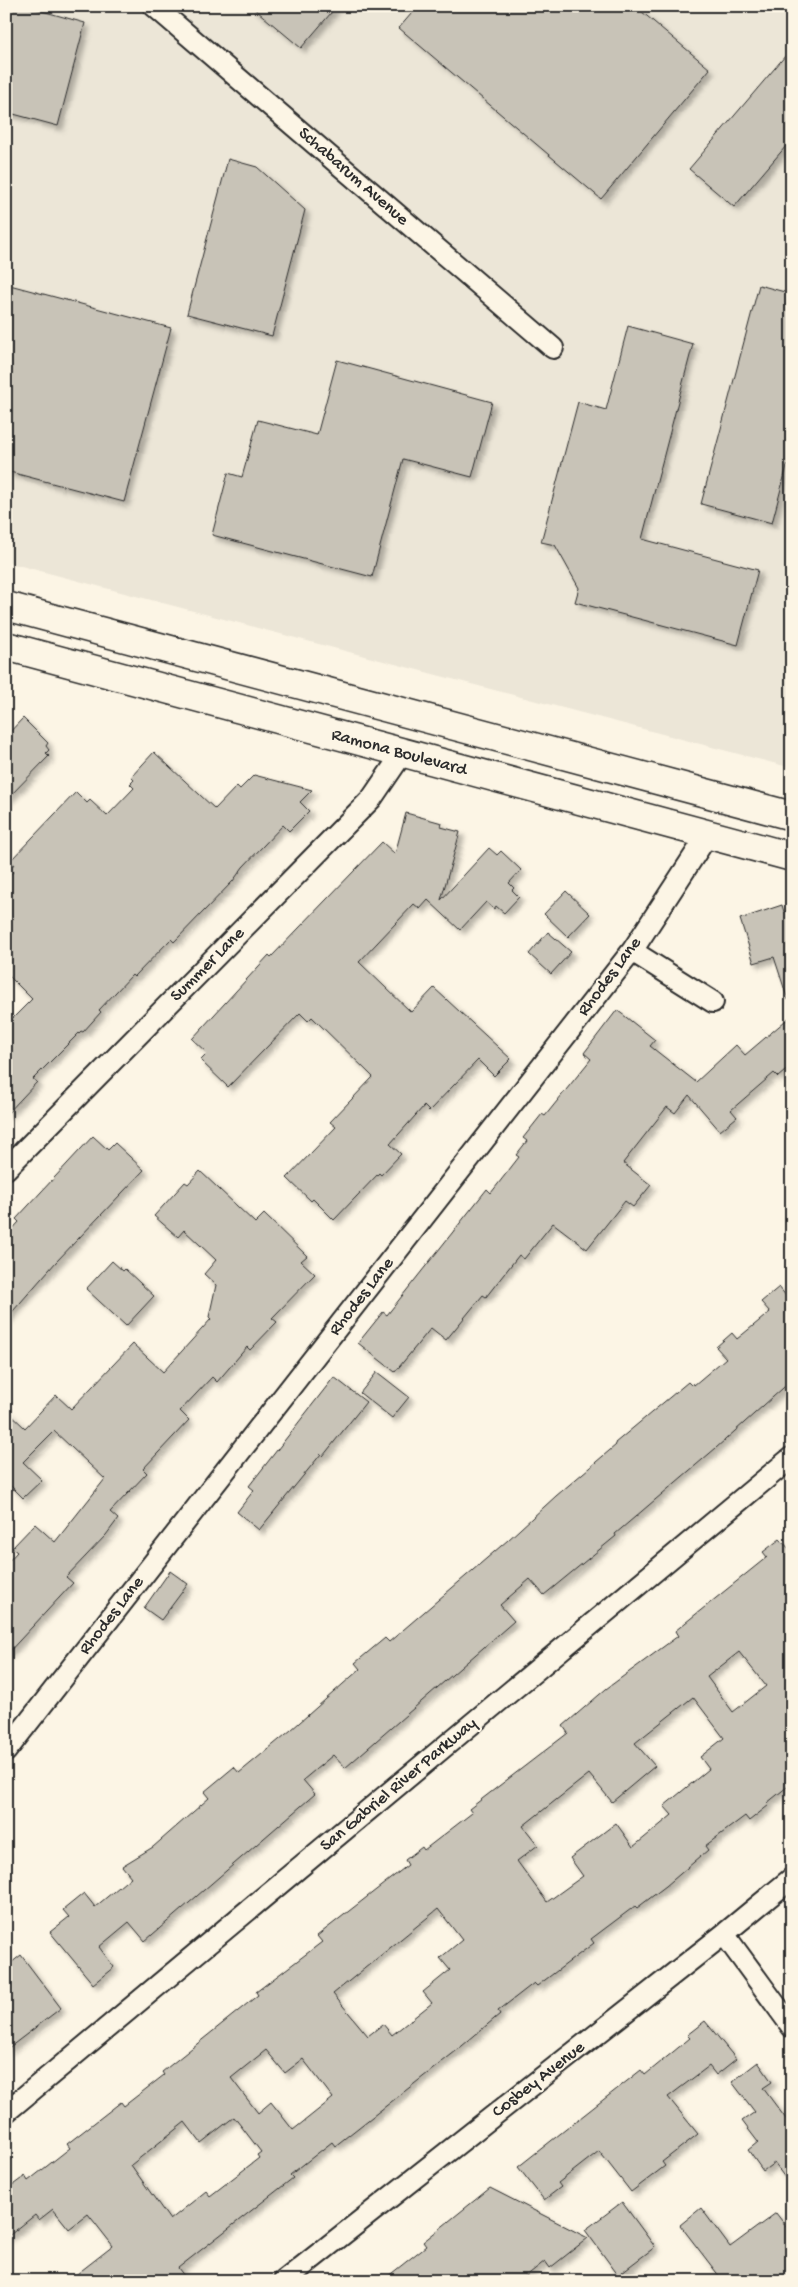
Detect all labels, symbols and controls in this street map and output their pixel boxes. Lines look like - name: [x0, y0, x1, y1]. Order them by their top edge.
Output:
- street label: Schabarum Avenue: [293, 123, 413, 231]
- street label: Ramona Boulevard: [329, 725, 470, 782]
- street label: Summer Lane: [166, 923, 250, 1007]
- street label: Rhodes Lane: [573, 933, 647, 1021]
- street label: Rhodes Lane: [325, 1253, 400, 1340]
- street label: Rhodes Lane: [75, 1572, 150, 1659]
- street label: San Gabriel River Parkway: [316, 1713, 482, 1857]
- street label: Cosbey Avenue: [488, 2037, 590, 2123]

